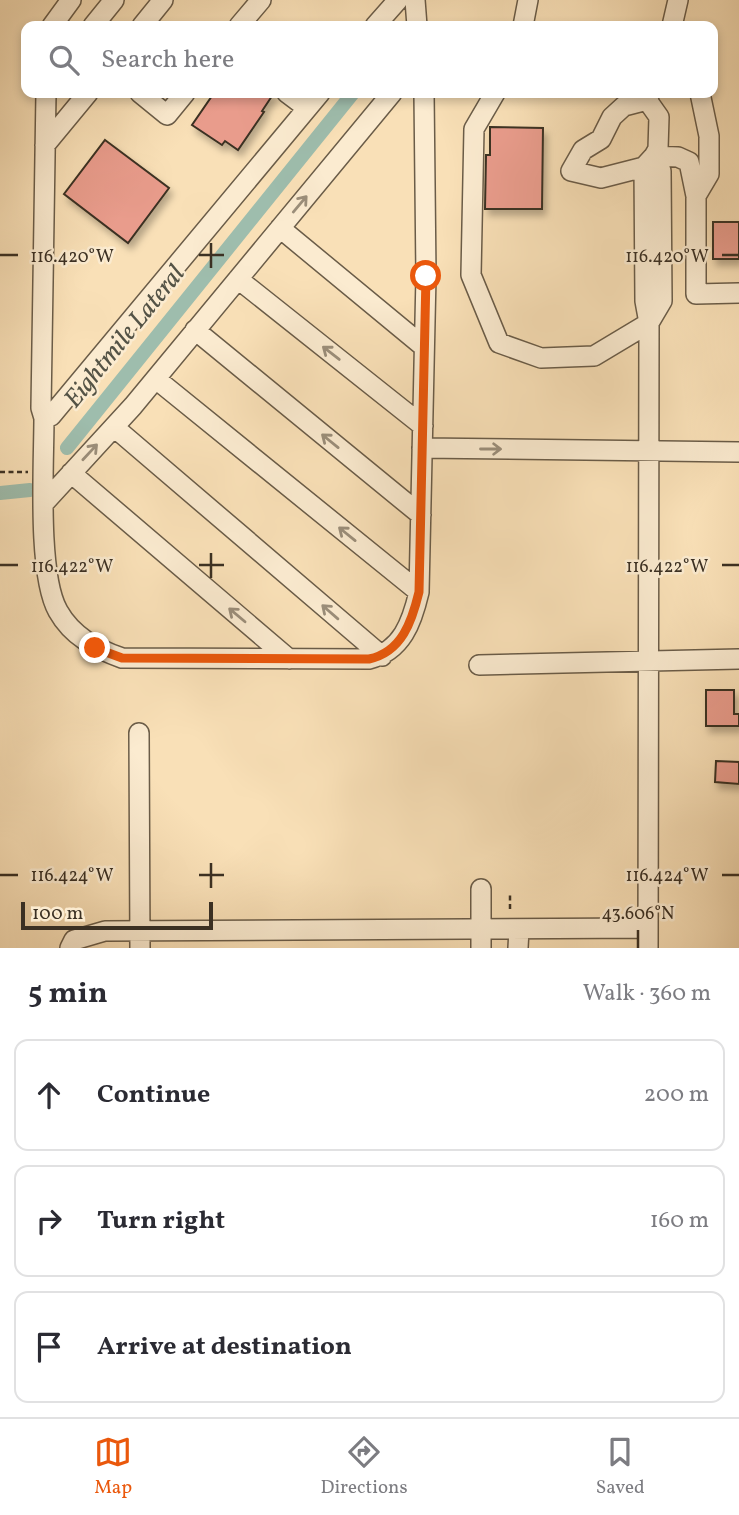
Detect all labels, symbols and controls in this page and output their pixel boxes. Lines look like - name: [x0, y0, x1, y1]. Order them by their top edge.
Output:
- search box: [21, 21, 718, 98]
- icon: search: [45, 41, 83, 79]
- text: Search here: [101, 42, 234, 78]
- one-way arrow: [291, 195, 307, 213]
- text: 116.420°W: [30, 245, 114, 270]
- text: 116.420°W: [625, 245, 709, 270]
- water label: Eightmile Lateral: [56, 257, 194, 416]
- route start: [410, 260, 441, 291]
- one-way arrow: [322, 345, 341, 360]
- one-way arrow: [322, 433, 340, 449]
- one-way arrow: [479, 442, 502, 456]
- one-way arrow: [81, 444, 98, 461]
- one-way arrow: [339, 526, 357, 541]
- text: 116.422°W: [31, 555, 113, 580]
- text: 116.422°W: [626, 555, 708, 580]
- one-way arrow: [322, 604, 340, 620]
- one-way arrow: [229, 607, 247, 623]
- route end: [79, 632, 110, 663]
- text: 116.424°W: [30, 864, 114, 889]
- text: 116.424°W: [625, 864, 709, 889]
- scale bar: [21, 899, 214, 931]
- text: 100 m: [32, 901, 83, 927]
- text: 43.606°N: [602, 902, 674, 927]
- text: 5 min: [28, 973, 108, 1015]
- text: Walk · 360 m: [583, 978, 711, 1010]
- icon: ahead: [30, 1076, 68, 1114]
- text: Continue: [97, 1077, 210, 1113]
- text: 200 m: [644, 1079, 709, 1111]
- icon: right: [30, 1202, 68, 1240]
- text: Turn right: [97, 1203, 225, 1239]
- text: 160 m: [650, 1205, 709, 1237]
- icon: arrive: [30, 1328, 68, 1366]
- text: Arrive at destination: [97, 1329, 352, 1365]
- tab: Map: [94, 1433, 132, 1501]
- tab: Directions: [321, 1433, 408, 1501]
- tab: Saved: [596, 1433, 645, 1501]

